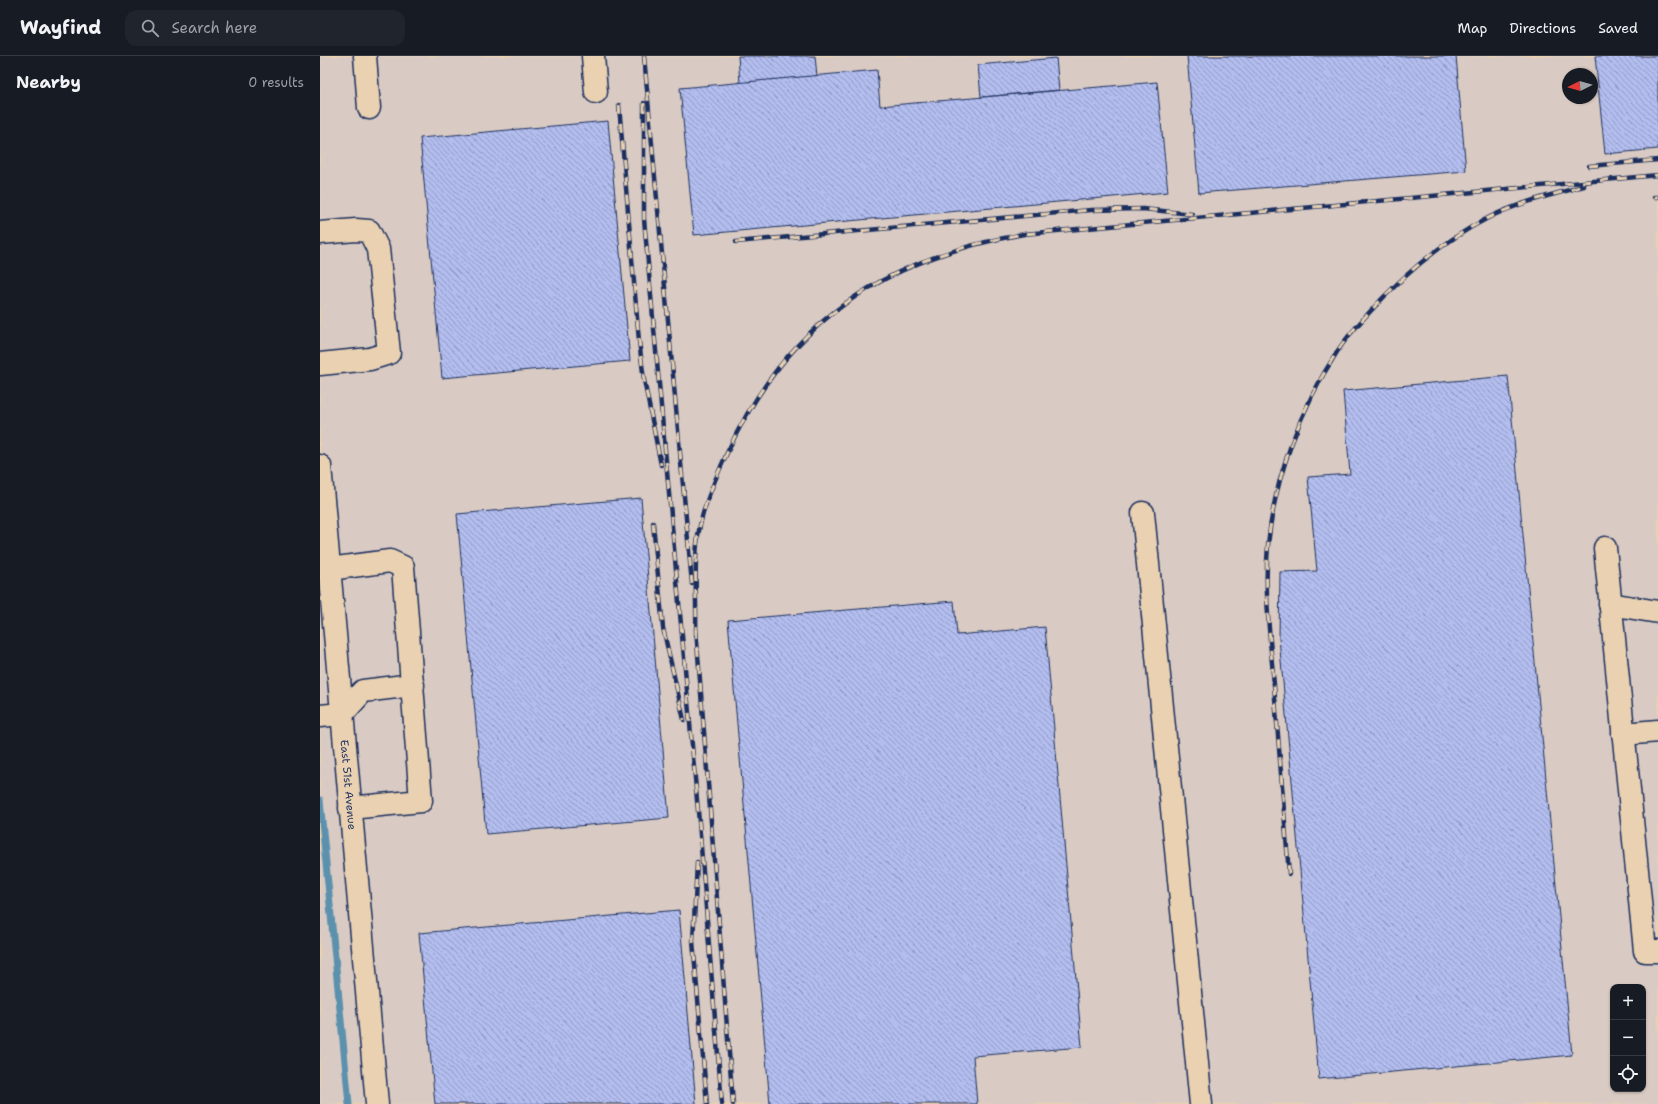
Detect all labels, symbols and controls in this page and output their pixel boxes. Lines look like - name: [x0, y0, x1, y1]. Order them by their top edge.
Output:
- search box: [125, 10, 405, 46]
- text: Wayfind: [20, 15, 101, 40]
- icon: search: [139, 17, 161, 39]
- text: Search here: [171, 18, 257, 38]
- text: Map: [1458, 19, 1488, 37]
- text: Directions: [1510, 19, 1576, 37]
- text: Saved: [1598, 19, 1638, 37]
- north arrow: [1562, 68, 1598, 104]
- text: Nearby: [16, 71, 81, 93]
- text: 0 results: [248, 74, 304, 91]
- street label: East 51st Avenue: [336, 739, 359, 830]
- map controls: [1610, 984, 1646, 1092]
- button: +: [1610, 984, 1646, 1020]
- button: −: [1610, 1020, 1646, 1056]
- button: locate: [1610, 1056, 1646, 1092]

